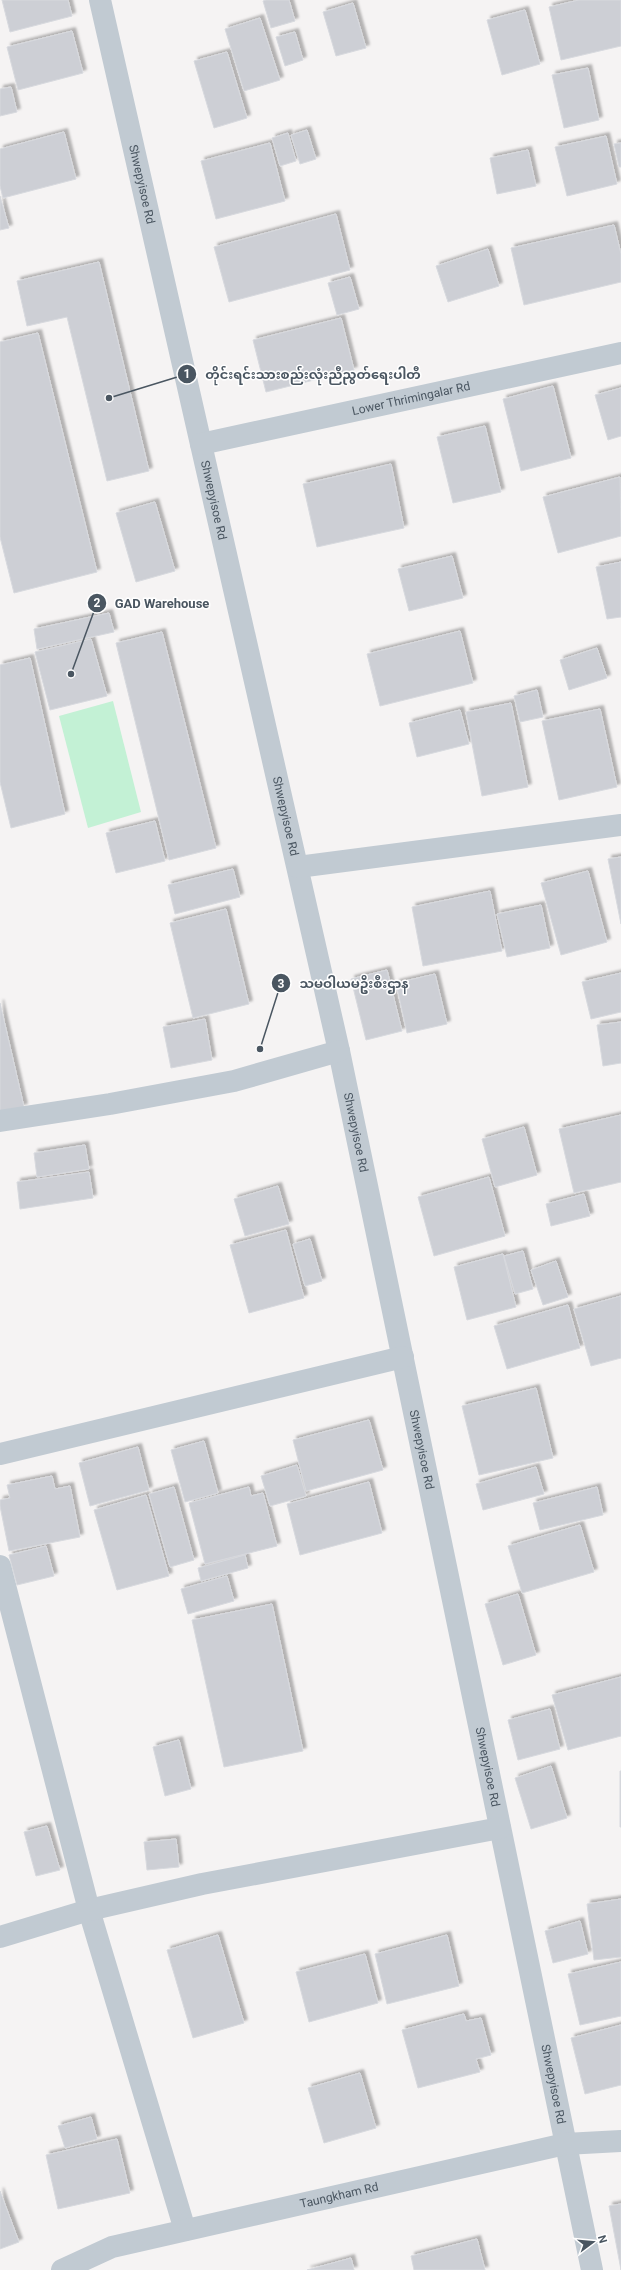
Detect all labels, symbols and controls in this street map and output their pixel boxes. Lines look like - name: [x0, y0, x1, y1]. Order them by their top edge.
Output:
- street label: Shwepyisoe Rd: [126, 143, 158, 225]
- callout: တိုင်းရင်းသားစည်းလုံးညီညွတ်ရေးပါတီ: [177, 362, 429, 387]
- text: တိုင်းရင်းသားစည်းလုံးညီညွတ်ရေးပါတီ: [205, 365, 421, 386]
- text: 1: [184, 367, 190, 381]
- street label: Lower Thrimingalar Rd: [351, 379, 471, 418]
- street label: Shwepyisoe Rd: [198, 459, 230, 541]
- callout: GAD Warehouse: [87, 590, 218, 615]
- text: 2: [94, 596, 101, 610]
- text: GAD Warehouse: [115, 596, 209, 611]
- street label: Shwepyisoe Rd: [270, 775, 301, 857]
- callout: သမဝါယမဦးစီးဌာန: [271, 971, 416, 996]
- text: သမဝါယမဦးစီးဌာန: [299, 975, 409, 994]
- text: 3: [278, 977, 285, 991]
- street label: Shwepyisoe Rd: [341, 1091, 371, 1174]
- street label: Shwepyisoe Rd: [407, 1409, 437, 1491]
- street label: Shwepyisoe Rd: [472, 1726, 503, 1808]
- street label: Shwepyisoe Rd: [538, 2043, 569, 2125]
- street label: Taungkham Rd: [299, 2180, 380, 2211]
- north arrow: [573, 2222, 613, 2262]
- text: N: [595, 2234, 610, 2245]

